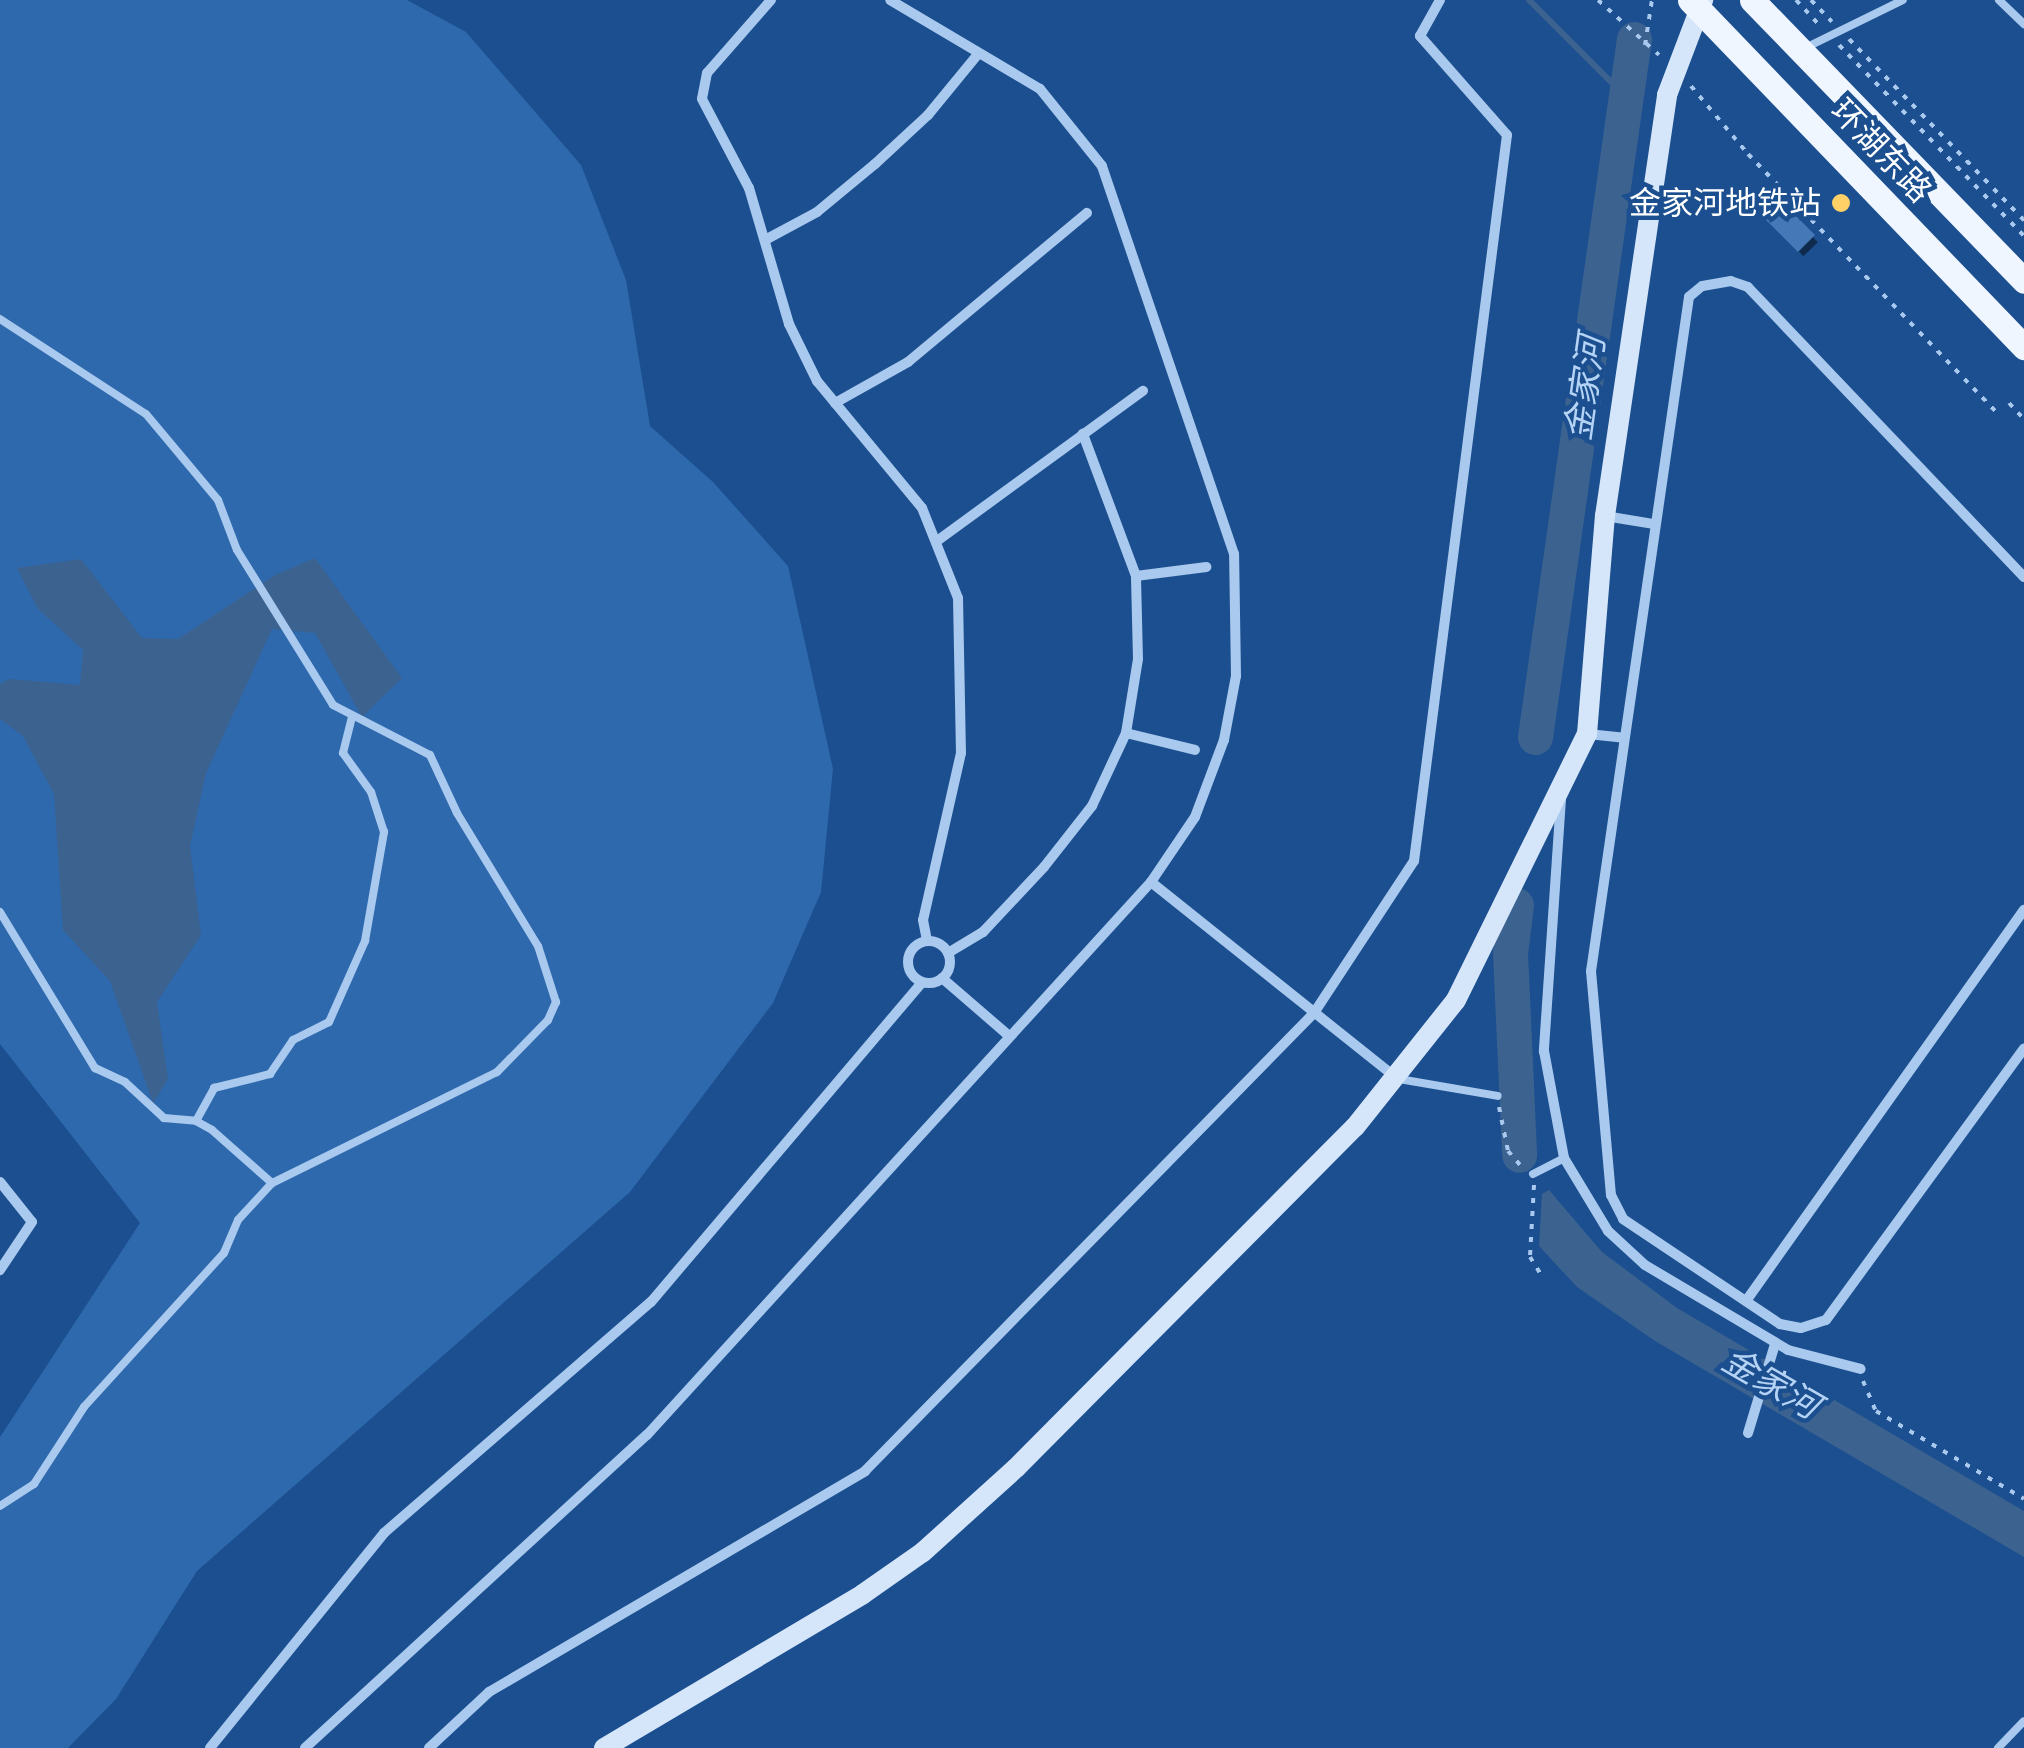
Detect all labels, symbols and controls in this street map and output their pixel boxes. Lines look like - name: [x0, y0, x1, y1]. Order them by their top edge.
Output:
- street label: 环湖东路: [1823, 92, 1939, 210]
- place label: 金家河地铁站: [1629, 184, 1821, 222]
- marker: 金家河地铁站: [1830, 192, 1852, 214]
- water label: 金家河: [1557, 333, 1613, 443]
- water label: 金家河: [1715, 1339, 1827, 1427]

